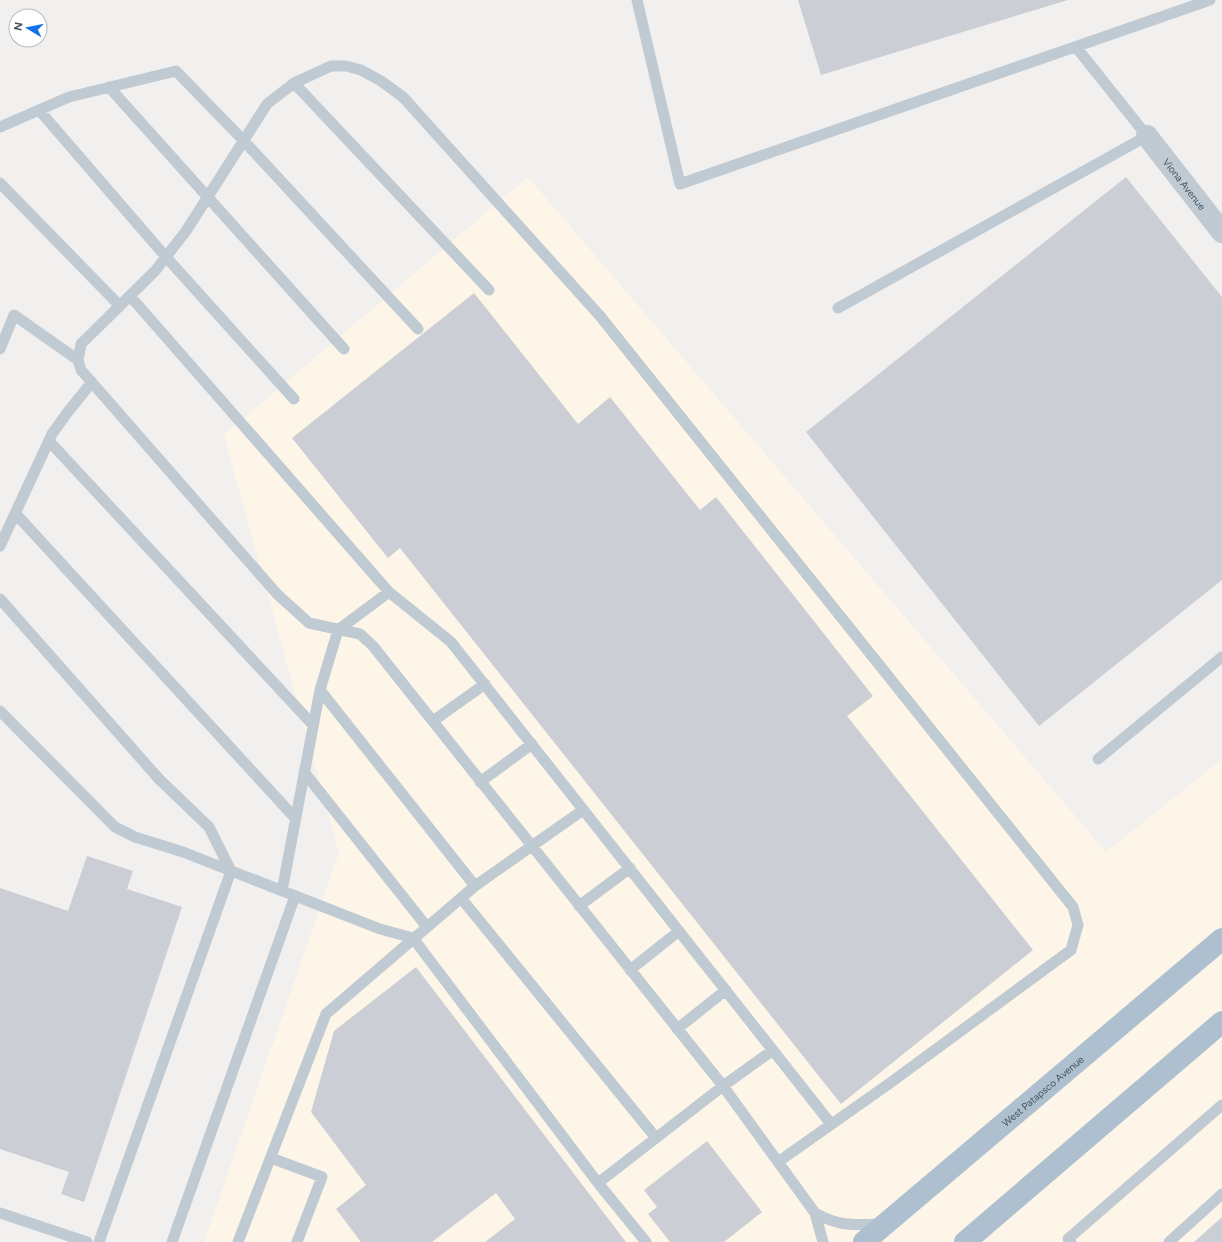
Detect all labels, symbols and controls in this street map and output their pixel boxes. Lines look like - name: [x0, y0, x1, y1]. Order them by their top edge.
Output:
- north arrow: [8, 8, 48, 48]
- text: N: [12, 21, 26, 32]
- street label: Viona Avenue: [1160, 156, 1209, 213]
- street label: West Patapsco Avenue: [999, 1052, 1087, 1130]

